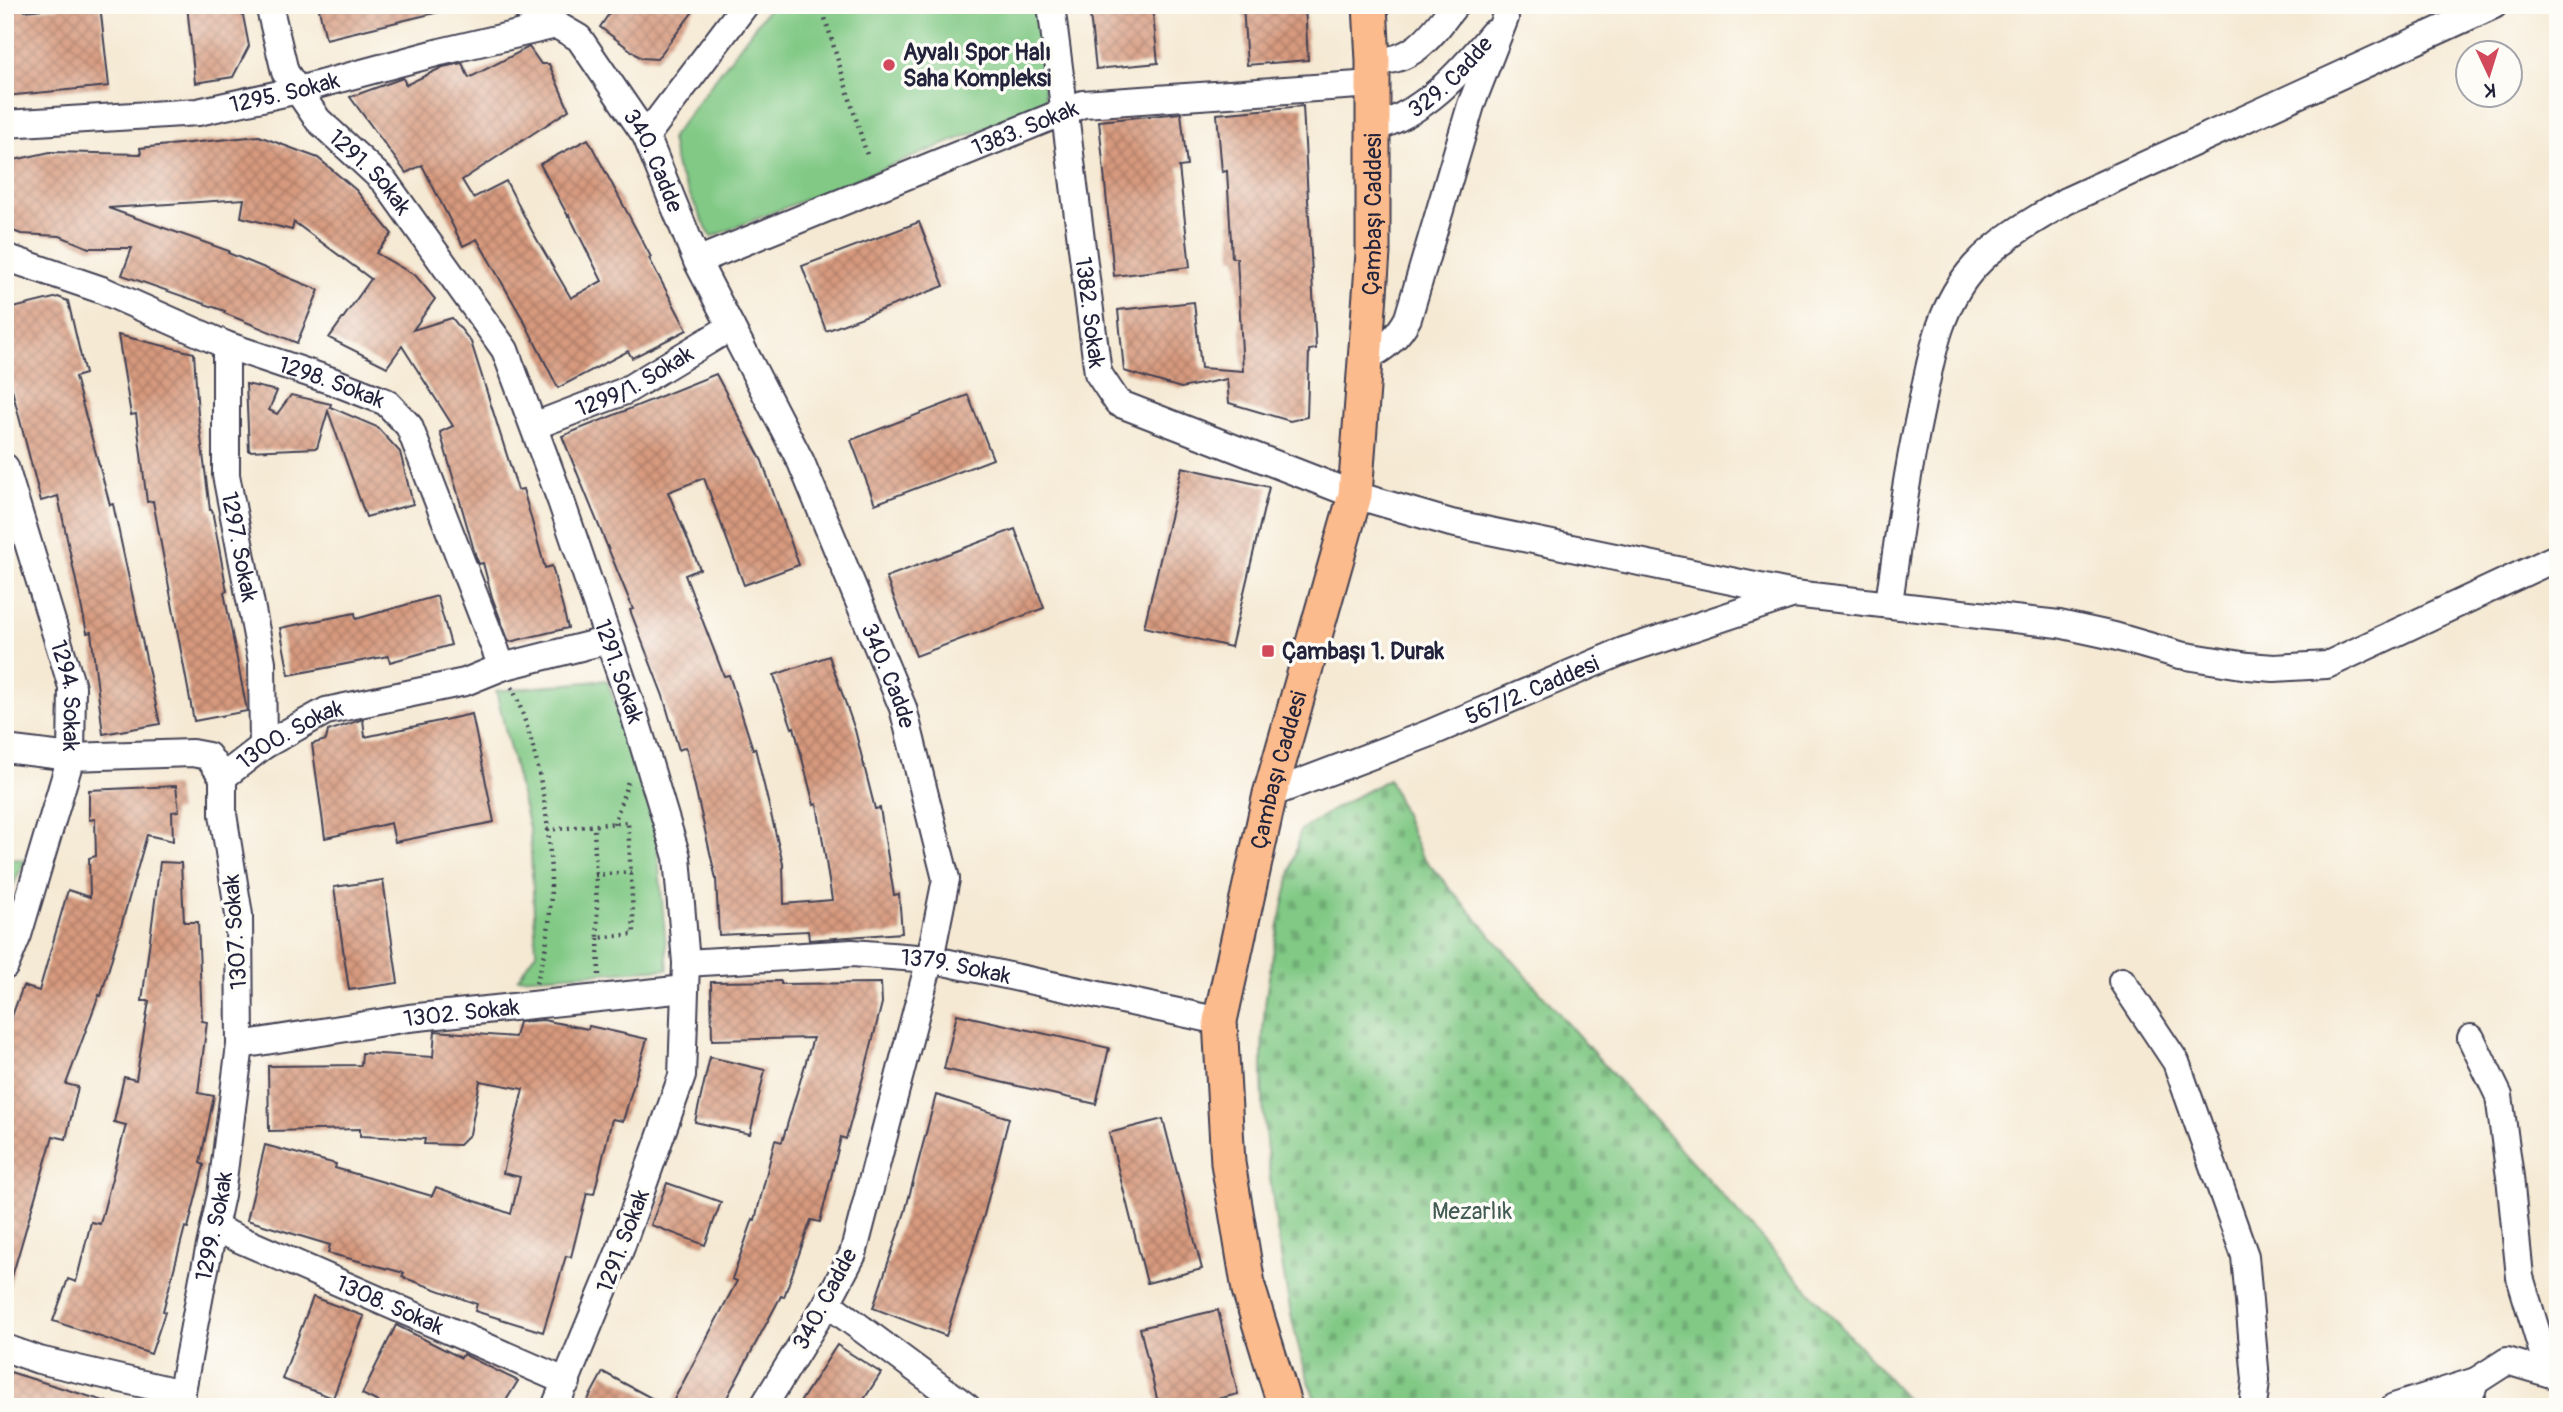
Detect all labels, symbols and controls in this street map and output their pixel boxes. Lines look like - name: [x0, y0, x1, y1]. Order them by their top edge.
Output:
- street label: 329. Cadde: [1402, 29, 1499, 124]
- place label: Ayvalı Spor Halı Saha Kompleksi: [903, 38, 1051, 93]
- north arrow: [2454, 38, 2524, 108]
- marker: Ayvalı Spor Halı Saha Kompleksi: [881, 57, 897, 73]
- street label: 1295. Sokak: [227, 65, 343, 119]
- text: K: [2483, 78, 2497, 102]
- street label: 1383. Sokak: [968, 93, 1083, 162]
- street label: 340. Cadde: [617, 103, 690, 217]
- street label: 1291. Sokak: [323, 123, 418, 221]
- street label: Çambaşı Caddesi: [1355, 133, 1388, 297]
- street label: 1382. Sokak: [1069, 255, 1112, 370]
- street label: 1299/1. Sokak: [571, 339, 699, 423]
- street label: 1298. Sokak: [275, 349, 389, 415]
- street label: 1297. Sokak: [215, 489, 265, 605]
- street label: 1291. Sokak: [588, 615, 651, 727]
- street label: 340. Cadde: [855, 619, 922, 732]
- street label: 1294. Sokak: [44, 637, 87, 752]
- place label: Çambaşı 1. Durak: [1282, 637, 1444, 666]
- marker: Çambaşı 1. Durak: [1260, 643, 1276, 659]
- street label: 567/2. Caddesi: [1461, 649, 1603, 731]
- street label: Çambaşı Caddesi: [1244, 688, 1313, 852]
- street label: 1300. Sokak: [231, 693, 346, 776]
- street label: 1307. Sokak: [216, 873, 253, 991]
- street label: 1379. Sokak: [900, 942, 1014, 990]
- street label: 1302. Sokak: [402, 992, 521, 1033]
- street label: 1299. Sokak: [188, 1169, 238, 1284]
- street label: 1291. Sokak: [590, 1185, 656, 1297]
- park label: Mezarlık: [1432, 1197, 1512, 1226]
- street label: 340. Cadde: [786, 1243, 864, 1355]
- street label: 1308. Sokak: [332, 1269, 449, 1341]

